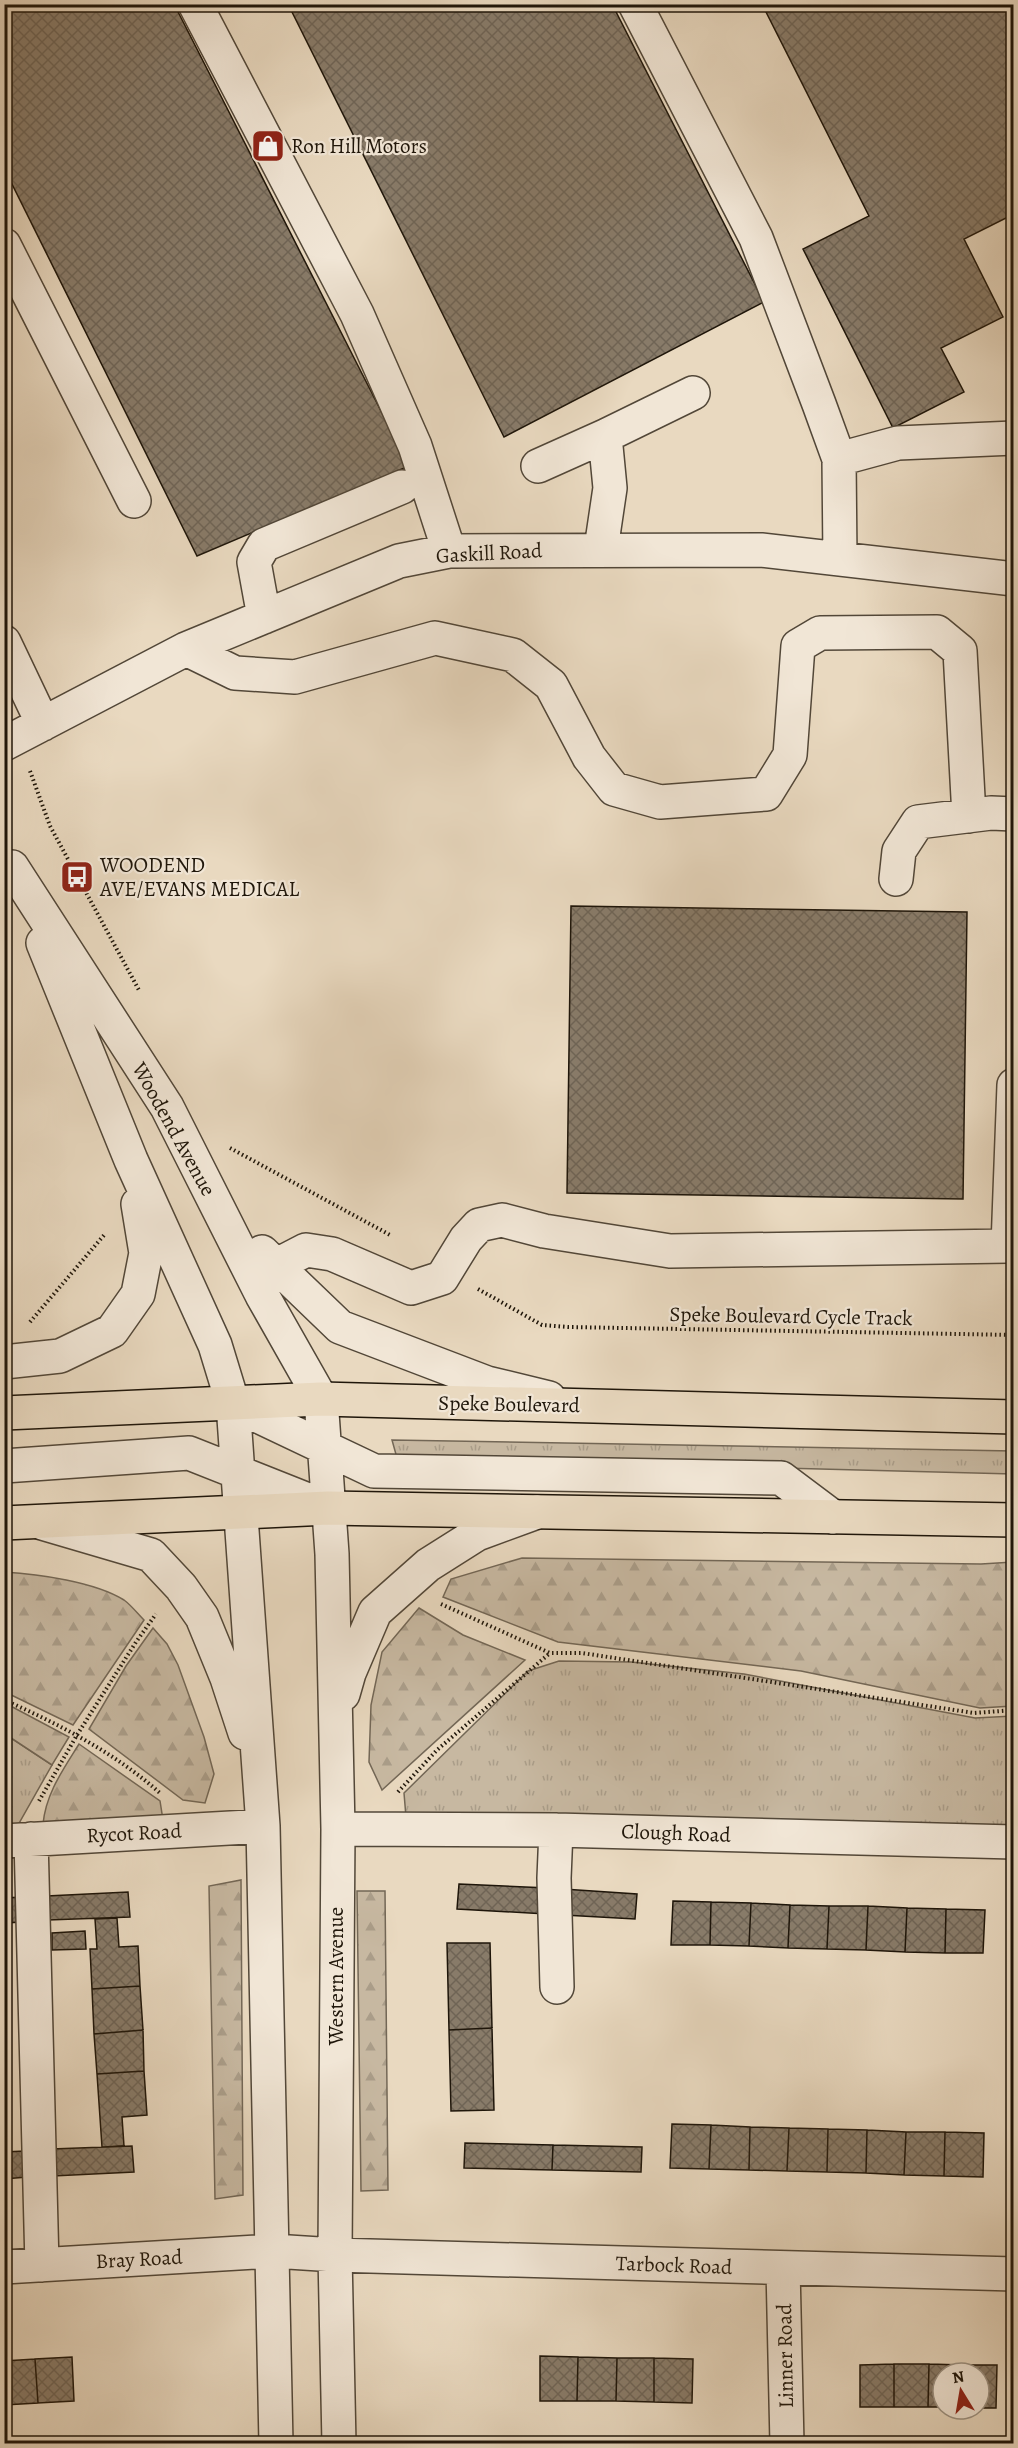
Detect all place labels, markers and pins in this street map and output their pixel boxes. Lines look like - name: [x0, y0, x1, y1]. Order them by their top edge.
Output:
- shop icon: Ron Hill Motors: [250, 128, 286, 164]
- place label: Ron Hill Motors: [291, 132, 427, 160]
- place label: WOODEND AVE/EVANS MEDICAL: [99, 851, 299, 903]
- bus stop icon: WOODEND AVE/EVANS MEDICAL: [59, 859, 95, 895]

